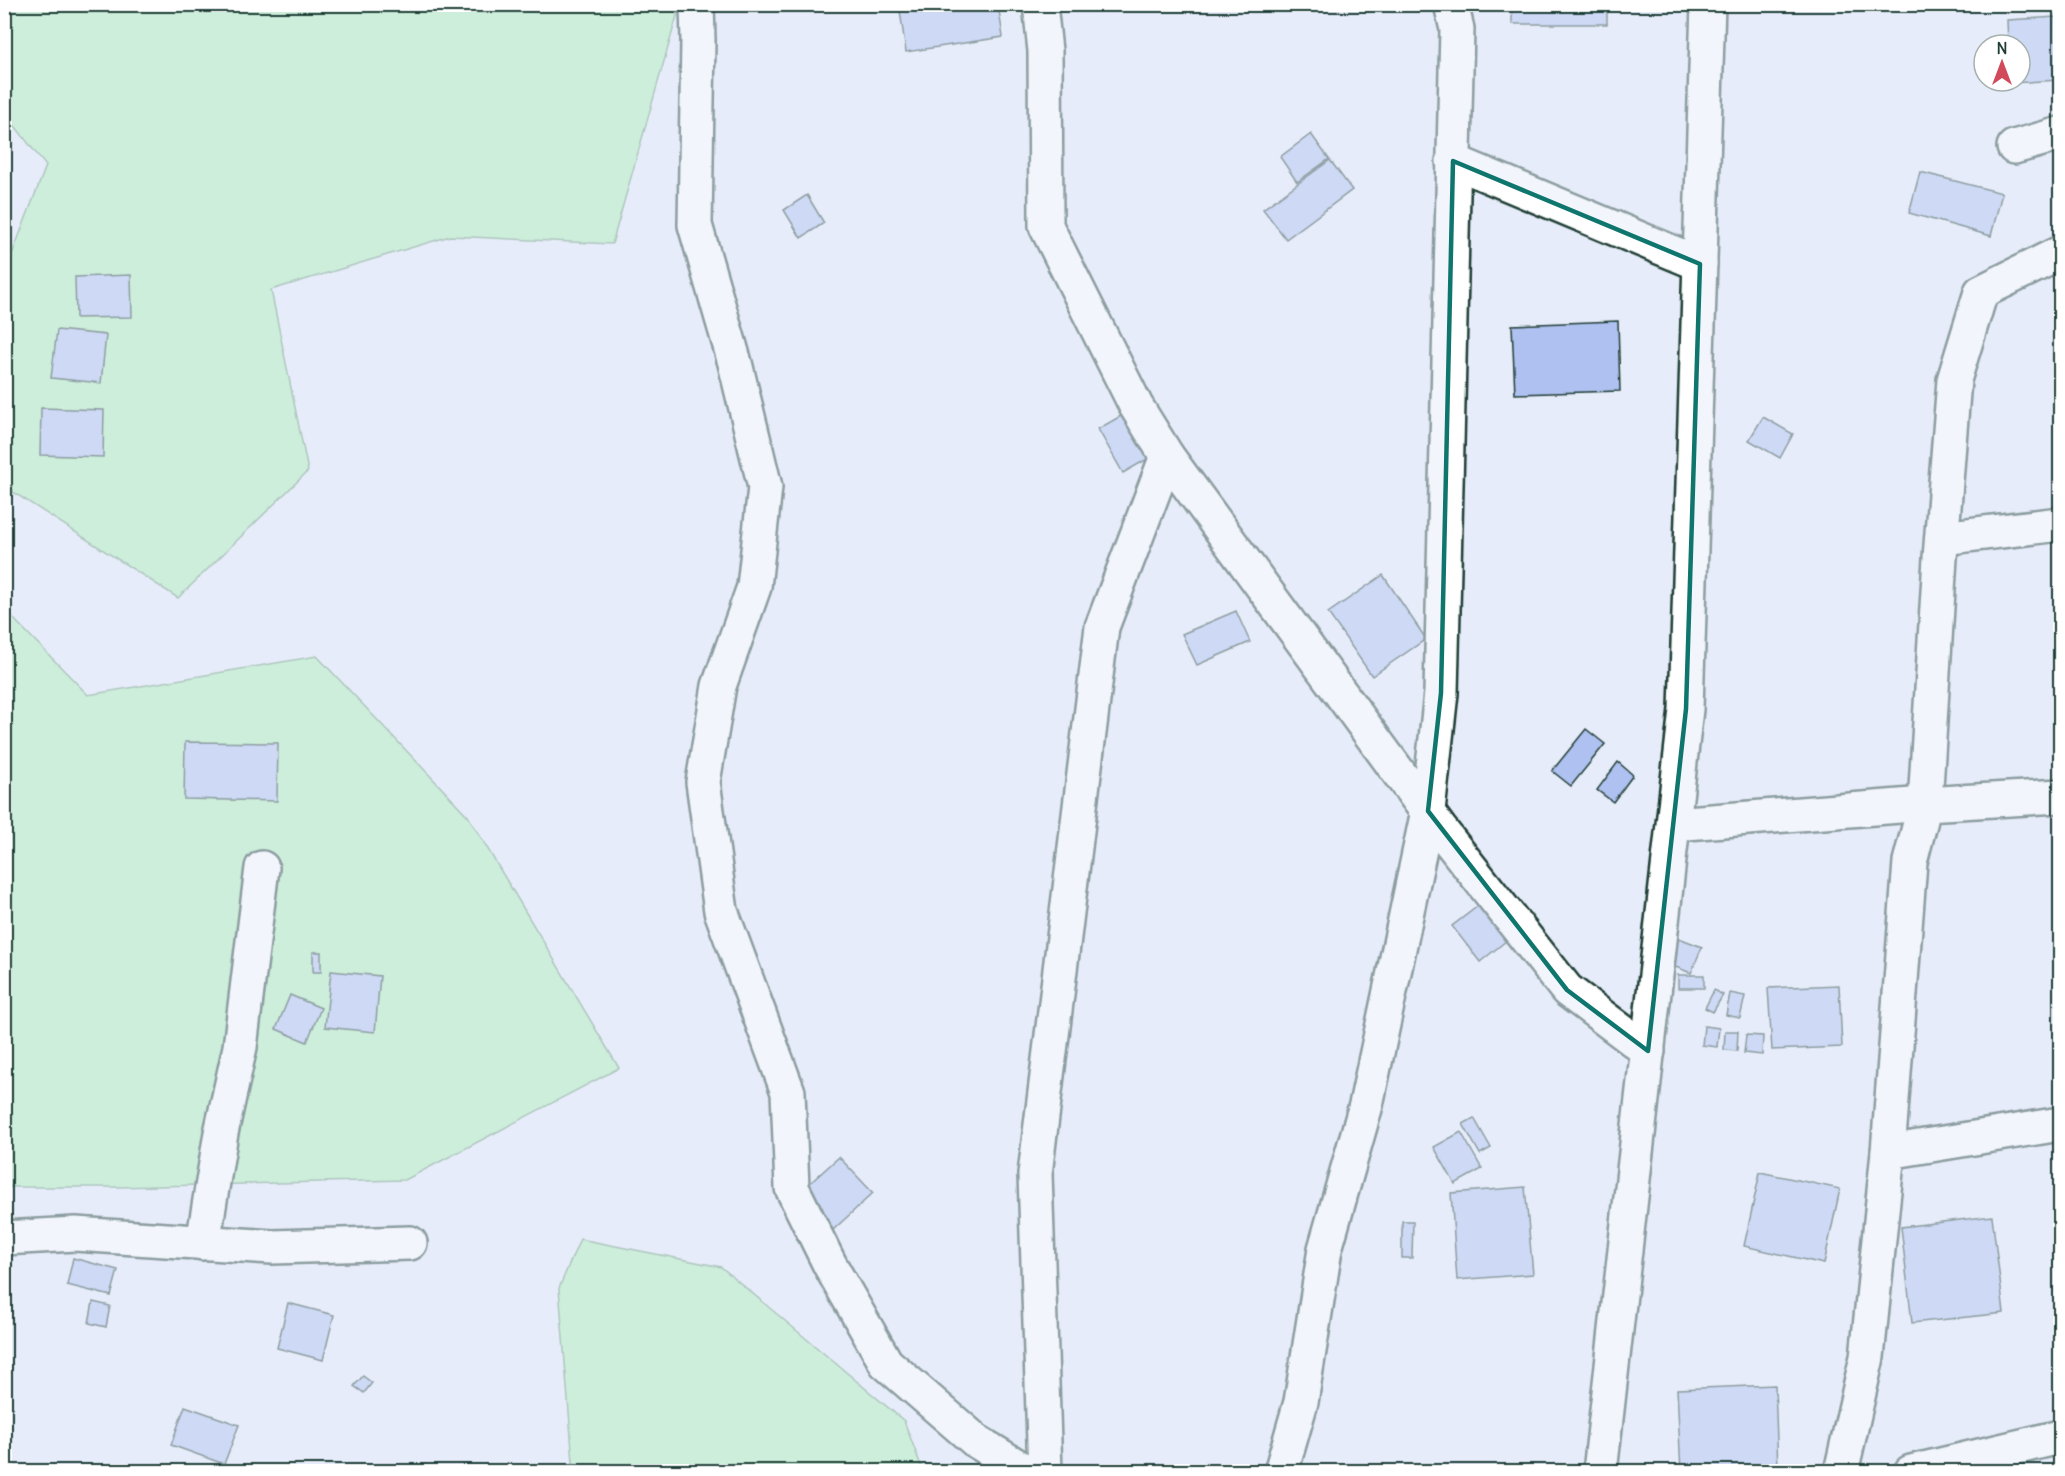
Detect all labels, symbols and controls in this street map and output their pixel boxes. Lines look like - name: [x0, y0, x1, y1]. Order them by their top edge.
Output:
- north arrow: [1972, 33, 2032, 93]
- text: N: [1996, 38, 2008, 58]

